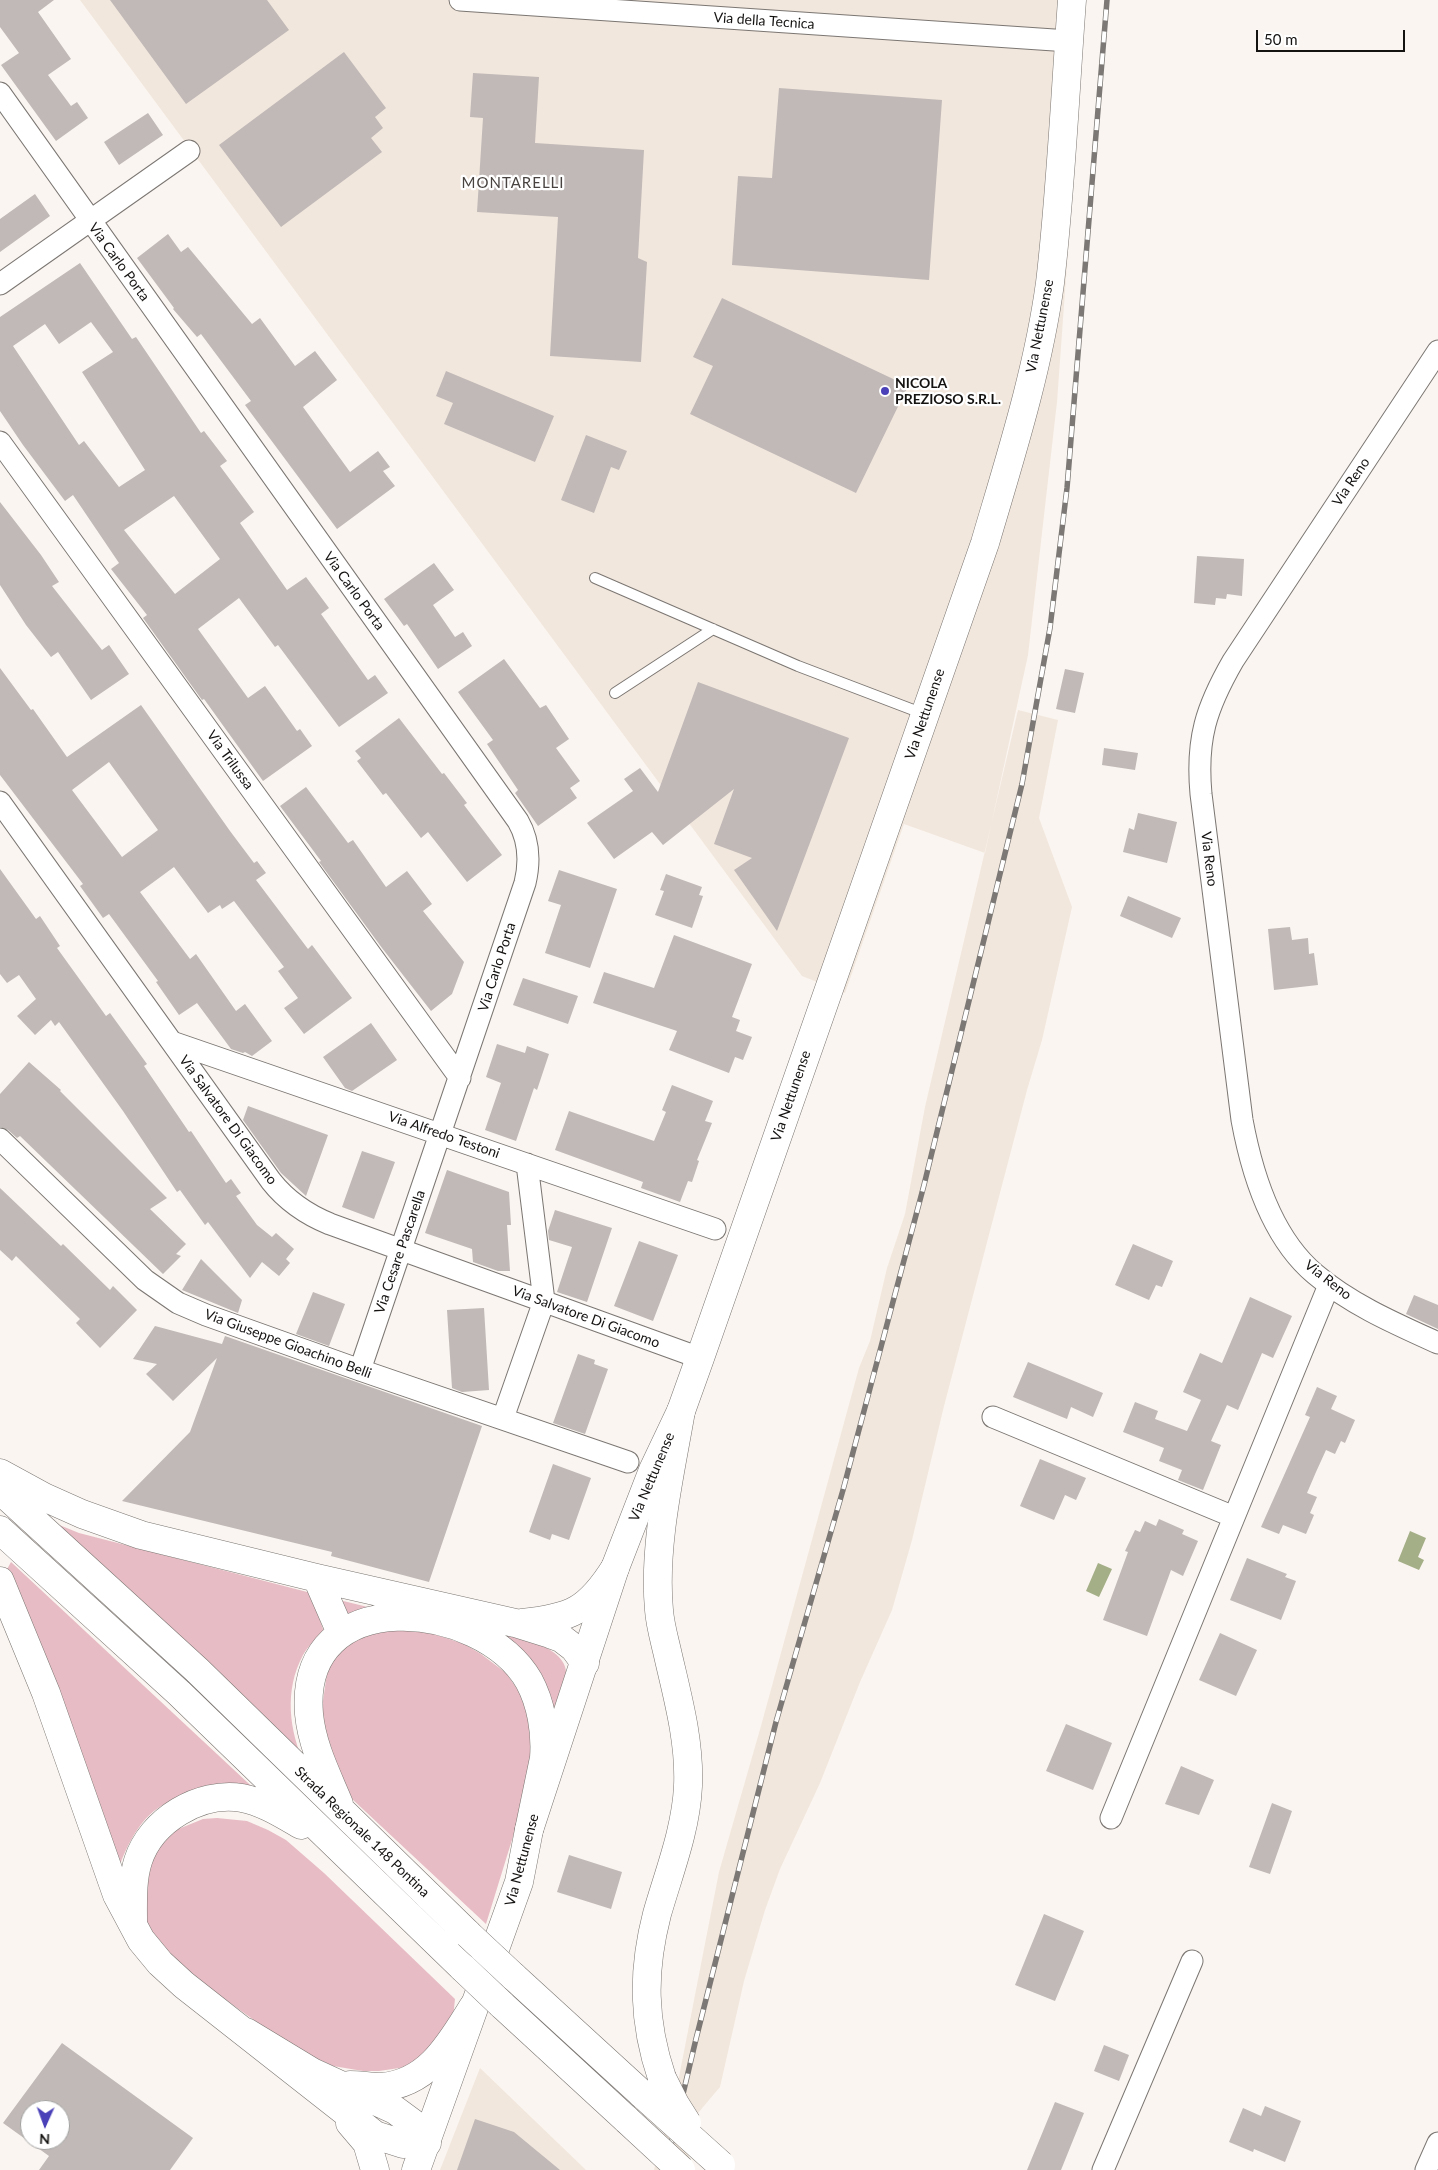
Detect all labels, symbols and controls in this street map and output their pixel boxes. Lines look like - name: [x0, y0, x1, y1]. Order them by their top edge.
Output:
- street label: Via della Tecnica: [713, 9, 815, 33]
- scale bar: [1258, 20, 1407, 52]
- text: 50 m: [1264, 30, 1298, 48]
- district label: MONTARELLI: [460, 174, 566, 192]
- street label: Via Carlo Porta: [85, 220, 153, 304]
- street label: Via Nettunense: [1023, 278, 1057, 374]
- place label: NICOLA PREZIOSO S.R.L.: [895, 375, 1001, 408]
- marker: NICOLA PREZIOSO S.R.L.: [879, 385, 891, 397]
- street label: Via Reno: [1329, 455, 1373, 509]
- street label: Via Carlo Porta: [320, 549, 388, 633]
- street label: Via Nettunense: [902, 666, 948, 762]
- street label: Via Trilussa: [203, 727, 257, 793]
- street label: Via Reno: [1197, 831, 1221, 887]
- street label: Via Carlo Porta: [475, 920, 519, 1014]
- street label: Via Nettunense: [768, 1048, 814, 1144]
- street label: Via Salvatore Di Giacomo: [175, 1052, 281, 1188]
- street label: Via Alfredo Testoni: [386, 1108, 502, 1162]
- street label: Via Cesare Pascarella: [371, 1188, 429, 1316]
- street label: Via Reno: [1301, 1256, 1355, 1304]
- street label: Via Salvatore Di Giacomo: [510, 1282, 662, 1352]
- street label: Via Giuseppe Gioachino Belli: [202, 1306, 374, 1382]
- street label: Via Nettunense: [626, 1430, 678, 1524]
- street label: Strada Regionale 148 Pontina: [291, 1763, 433, 1901]
- street label: Via Nettunense: [502, 1812, 542, 1908]
- north arrow: [20, 2100, 70, 2150]
- text: N: [39, 2131, 50, 2148]

